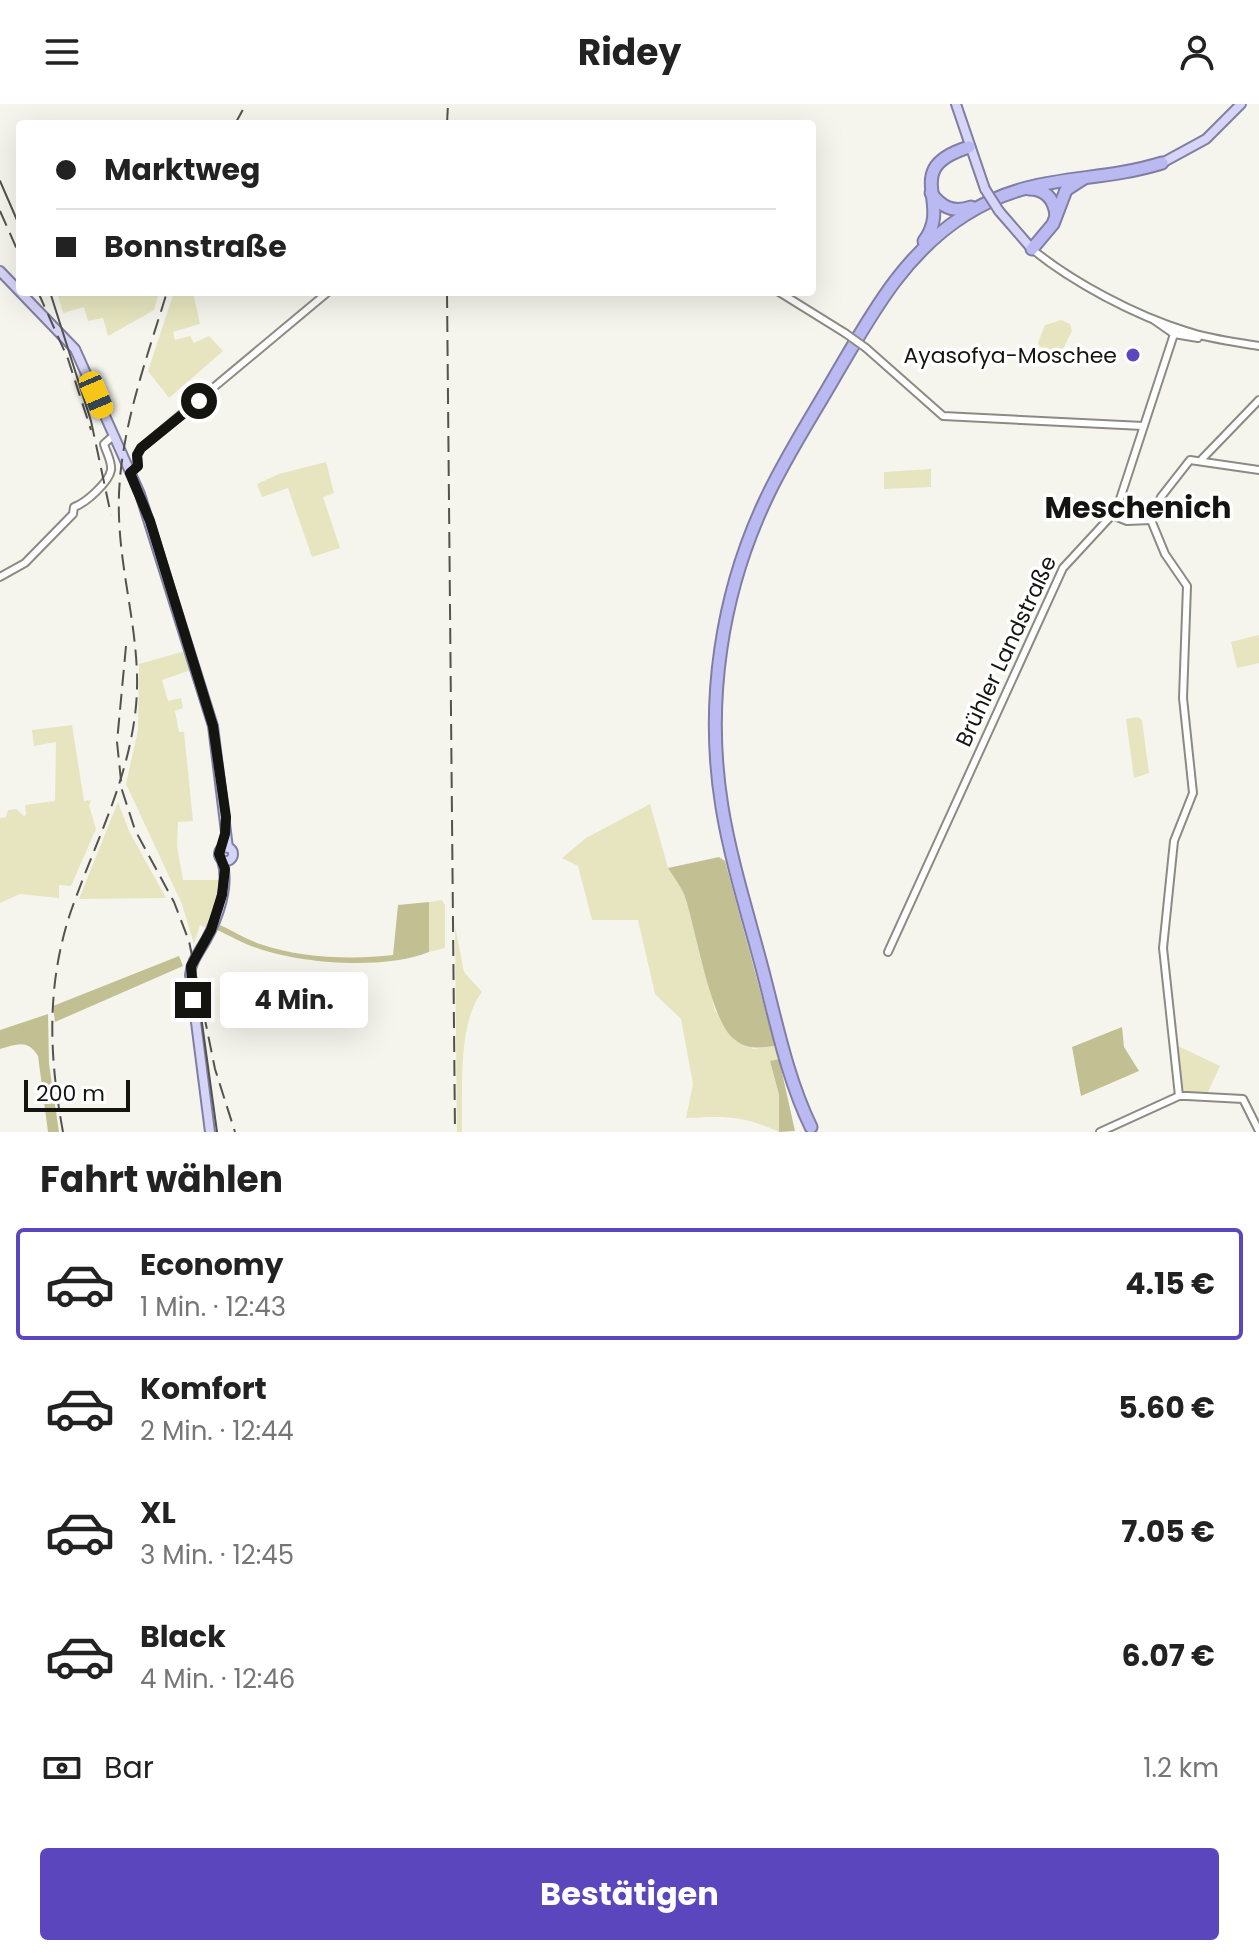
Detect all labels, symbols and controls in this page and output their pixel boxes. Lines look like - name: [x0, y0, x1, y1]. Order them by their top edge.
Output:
- text: Ridey: [578, 27, 681, 78]
- icon: menu: [40, 30, 84, 74]
- icon: person: [1175, 30, 1219, 74]
- text: Marktweg: [104, 148, 260, 191]
- text: Bonnstraße: [104, 225, 287, 268]
- place label: Ayasofya-Moschee: [904, 340, 1117, 371]
- marker: Ayasofya-Moschee: [1124, 346, 1142, 364]
- car: [76, 368, 116, 422]
- route start: [181, 383, 217, 419]
- district label: Meschenich: [1044, 486, 1232, 529]
- street label: Brühler Landstraße: [948, 550, 1064, 752]
- callout: 4 Min.: [221, 972, 369, 1028]
- route end: [175, 982, 211, 1018]
- text: 4 Min.: [254, 982, 334, 1018]
- scale bar: [24, 1076, 130, 1112]
- text: 200 m: [36, 1078, 105, 1109]
- text: Fahrt wählen: [40, 1154, 283, 1205]
- text: Economy: [140, 1243, 284, 1286]
- icon: car: [44, 1248, 116, 1320]
- text: 4.15 €: [1125, 1262, 1215, 1305]
- text: 1 Min. · 12:43: [140, 1289, 286, 1325]
- text: Komfort: [140, 1367, 267, 1410]
- icon: car: [44, 1372, 116, 1444]
- text: 5.60 €: [1118, 1386, 1215, 1429]
- text: 2 Min. · 12:44: [140, 1413, 294, 1449]
- text: XL: [140, 1491, 176, 1534]
- icon: car: [44, 1496, 116, 1568]
- text: 7.05 €: [1121, 1510, 1215, 1553]
- text: 3 Min. · 12:45: [140, 1537, 294, 1573]
- text: Black: [140, 1615, 226, 1658]
- icon: car: [44, 1620, 116, 1692]
- text: 6.07 €: [1122, 1634, 1215, 1677]
- text: 4 Min. · 12:46: [140, 1661, 295, 1697]
- icon: cash: [40, 1746, 84, 1790]
- text: Bar: [104, 1746, 154, 1789]
- text: 1.2 km: [1143, 1750, 1219, 1786]
- button: Bestätigen: [40, 1848, 1219, 1940]

